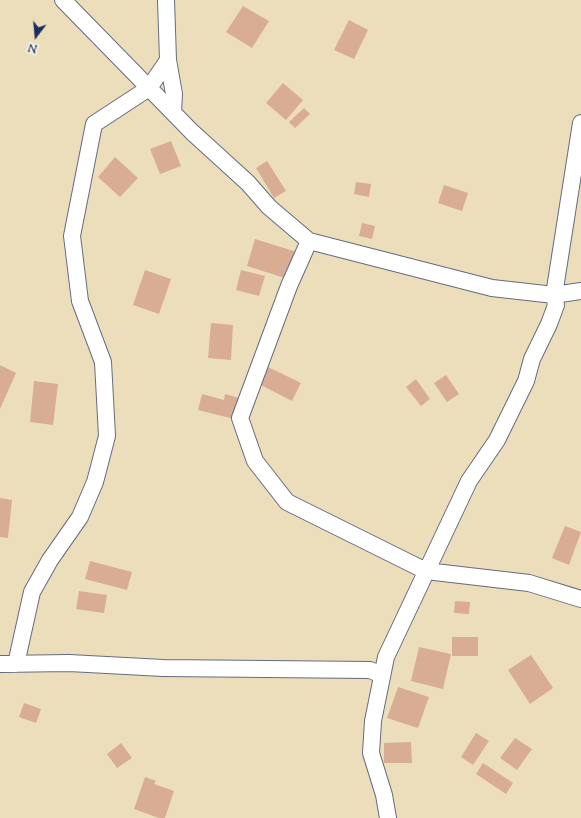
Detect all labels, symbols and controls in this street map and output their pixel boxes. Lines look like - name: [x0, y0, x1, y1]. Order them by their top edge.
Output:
- north arrow: [16, 16, 56, 56]
- text: N: [26, 39, 39, 56]

